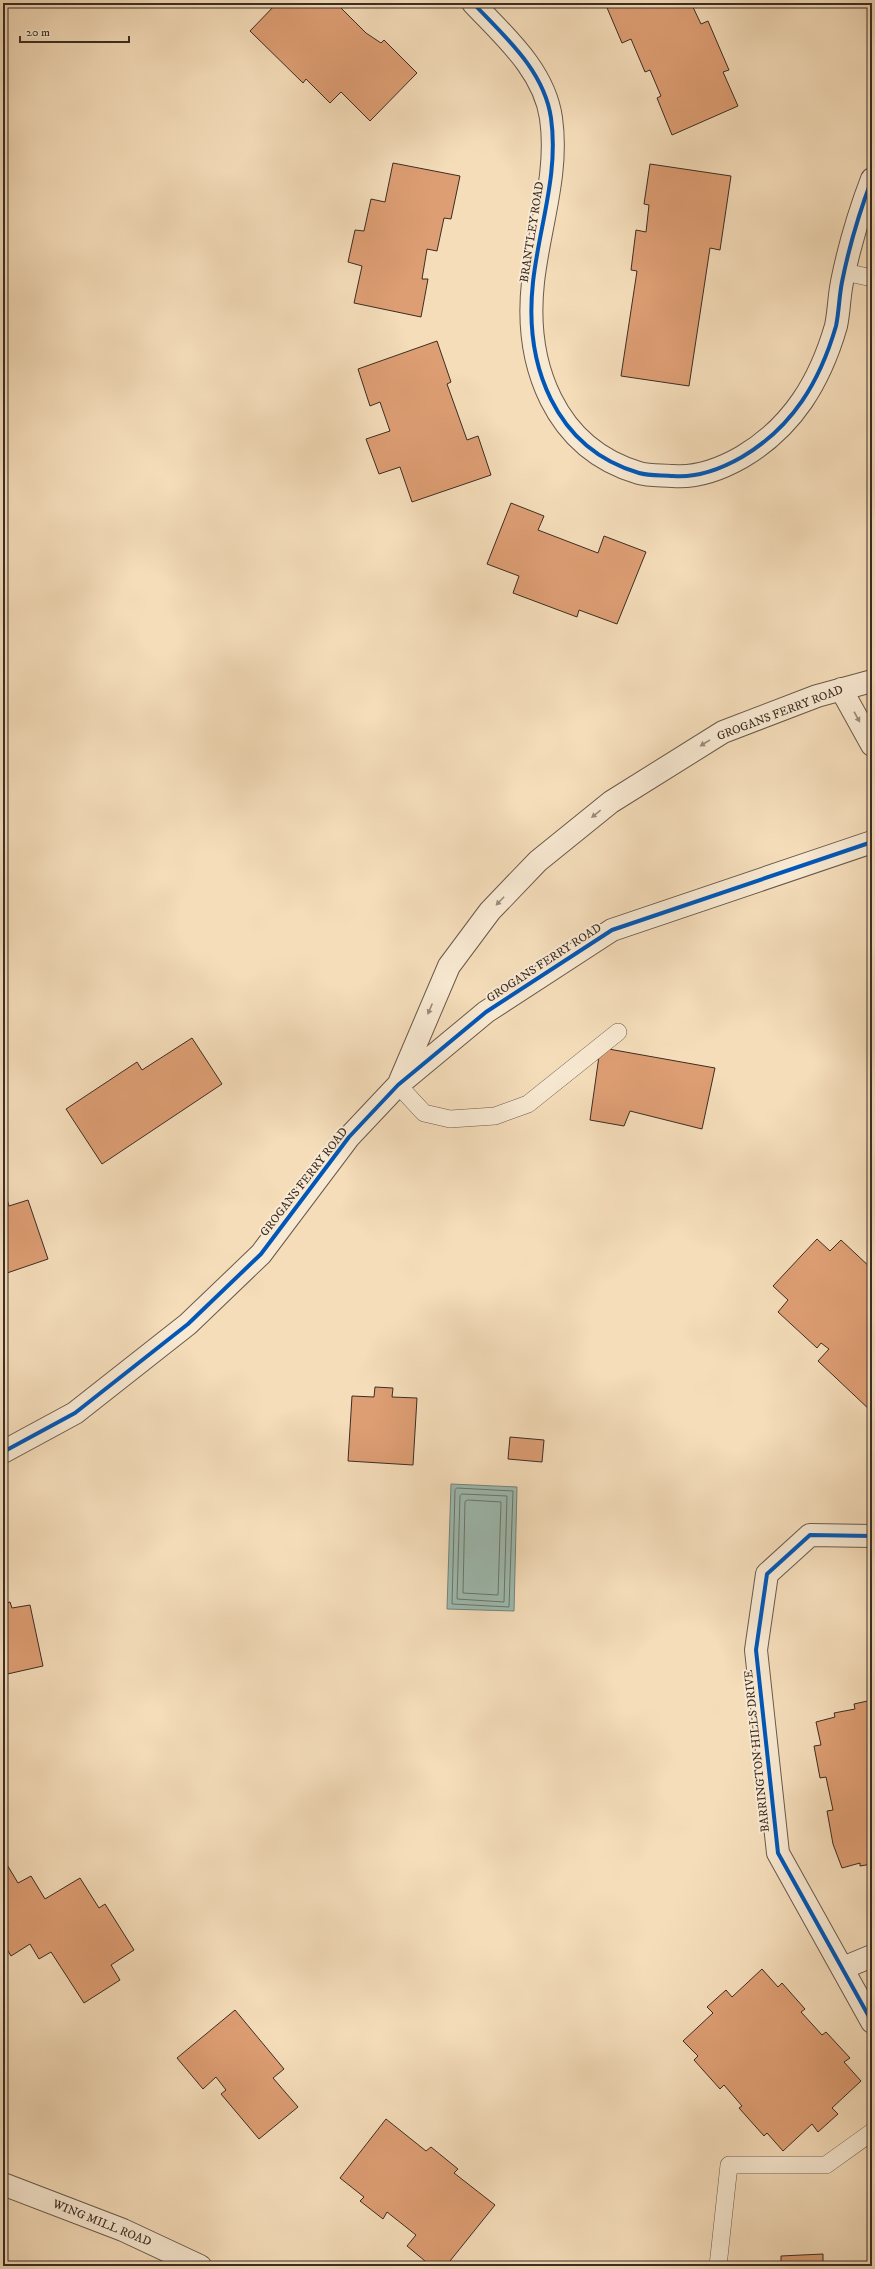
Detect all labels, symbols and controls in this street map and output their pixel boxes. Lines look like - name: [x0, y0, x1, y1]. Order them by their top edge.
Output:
- scale bar: [20, 18, 129, 44]
- text: 20 m: [26, 25, 50, 40]
- street label: BRANTLEY ROAD: [517, 180, 547, 284]
- street label: GROGANS FERRY ROAD: [715, 682, 845, 744]
- one-way arrow: [853, 711, 860, 723]
- one-way arrow: [700, 739, 710, 747]
- one-way arrow: [591, 809, 601, 818]
- one-way arrow: [495, 896, 505, 906]
- street label: GROGANS FERRY ROAD: [484, 920, 604, 1006]
- one-way arrow: [427, 1004, 433, 1016]
- street label: GROGANS FERRY ROAD: [257, 1124, 351, 1239]
- street label: BARRINGTON HILLS DRIVE: [741, 1669, 773, 1833]
- street label: WING MILL ROAD: [49, 2196, 154, 2250]

